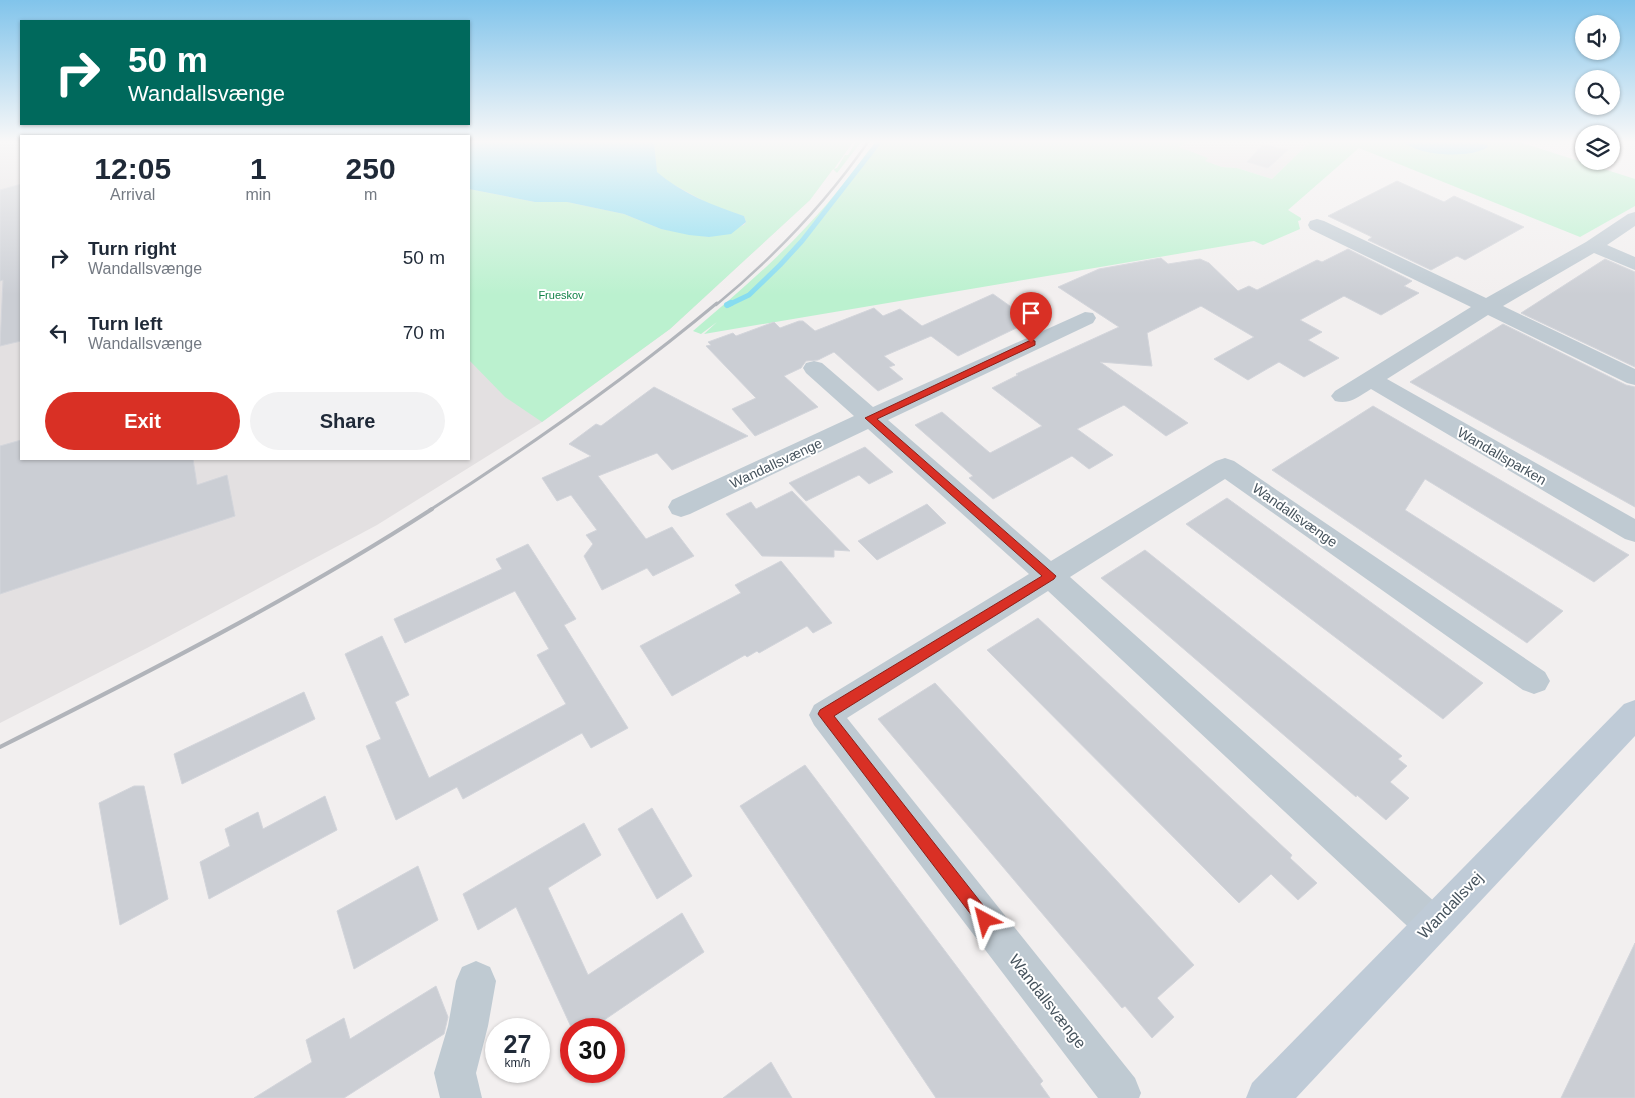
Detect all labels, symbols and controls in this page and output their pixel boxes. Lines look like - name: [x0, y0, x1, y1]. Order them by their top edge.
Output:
- map controls: [1575, 15, 1620, 170]
- button: sound: [1575, 15, 1620, 60]
- icon: right: [45, 40, 110, 105]
- text: 50 m: [128, 40, 208, 79]
- button: search: [1575, 70, 1620, 115]
- text: Wandallsvænge: [128, 81, 285, 106]
- button: layers: [1575, 125, 1620, 170]
- text: 12:05: [94, 152, 171, 185]
- text: 1: [250, 152, 267, 185]
- text: 250: [346, 152, 396, 185]
- text: Arrival: [110, 186, 155, 203]
- text: min: [245, 186, 271, 203]
- text: m: [364, 186, 377, 203]
- text: Turn right: [88, 238, 176, 259]
- icon: right: [45, 244, 73, 272]
- text: 50 m: [403, 247, 445, 268]
- text: Wandallsvænge: [88, 260, 202, 277]
- park label: Frueskov: [538, 289, 584, 301]
- pin: [1010, 292, 1052, 343]
- icon: arrive: [1017, 299, 1045, 327]
- text: Turn left: [88, 313, 163, 334]
- icon: left: [45, 319, 73, 347]
- text: 70 m: [403, 322, 445, 343]
- text: Wandallsvænge: [88, 335, 202, 352]
- button: Exit: [45, 392, 240, 450]
- button: Share: [250, 392, 445, 450]
- street label: Wandallsparken: [1455, 424, 1549, 488]
- street label: Wandallsvænge: [727, 435, 825, 491]
- street label: Wandallsvænge: [1250, 480, 1341, 550]
- street label: Wandallsvej: [1414, 869, 1486, 942]
- position arrow: [958, 893, 1010, 945]
- street label: Wandallsvænge: [1006, 951, 1089, 1052]
- speed limit sign: 30: [560, 1018, 625, 1083]
- text: 27: [504, 1030, 531, 1058]
- text: km/h: [504, 1056, 531, 1070]

